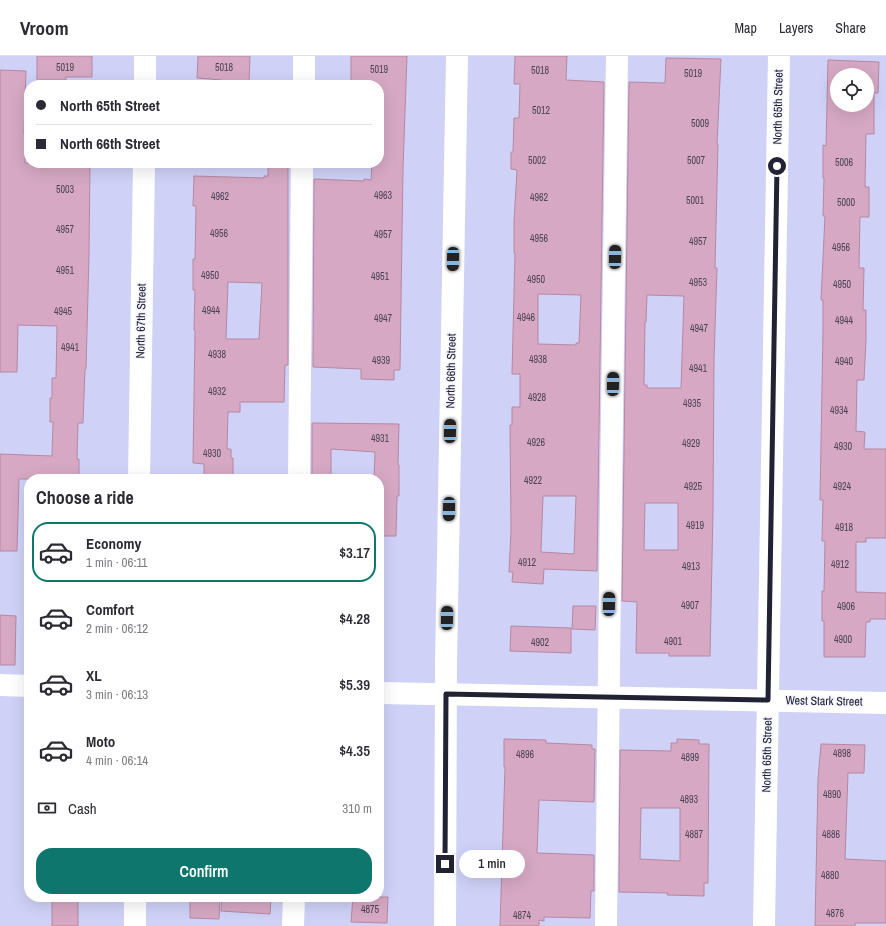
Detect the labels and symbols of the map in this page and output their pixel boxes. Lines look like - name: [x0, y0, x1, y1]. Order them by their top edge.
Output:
- house number: 5019: [56, 61, 75, 74]
- house number: 5018: [215, 61, 234, 74]
- house number: 5019: [370, 63, 389, 76]
- house number: 5018: [531, 64, 550, 77]
- house number: 5019: [684, 67, 703, 80]
- street label: North 65th Street: [769, 69, 787, 145]
- house number: 5012: [532, 104, 551, 117]
- house number: 5009: [691, 117, 710, 130]
- house number: 5002: [528, 154, 547, 167]
- house number: 5007: [687, 154, 706, 167]
- house number: 5006: [835, 156, 854, 169]
- route start: [768, 157, 786, 175]
- house number: 5003: [56, 183, 75, 196]
- house number: 4963: [374, 189, 393, 202]
- house number: 4962: [211, 190, 230, 203]
- house number: 4962: [530, 191, 549, 204]
- house number: 5001: [686, 194, 705, 207]
- house number: 5000: [837, 196, 856, 209]
- house number: 4957: [56, 223, 75, 236]
- house number: 4956: [210, 227, 229, 240]
- house number: 4957: [374, 228, 393, 241]
- house number: 4956: [530, 232, 549, 245]
- house number: 4957: [689, 235, 708, 248]
- house number: 4956: [832, 241, 851, 254]
- car: [609, 245, 621, 269]
- car: [447, 247, 459, 271]
- house number: 4951: [56, 264, 75, 277]
- house number: 4950: [201, 269, 220, 282]
- house number: 4951: [371, 270, 390, 283]
- house number: 4950: [527, 273, 546, 286]
- house number: 4953: [689, 276, 708, 289]
- house number: 4950: [833, 278, 852, 291]
- street label: North 67th Street: [132, 283, 150, 359]
- house number: 4944: [202, 304, 221, 317]
- house number: 4945: [54, 305, 73, 318]
- house number: 4946: [517, 311, 536, 324]
- house number: 4947: [374, 312, 393, 325]
- house number: 4944: [835, 314, 854, 327]
- house number: 4947: [690, 322, 709, 335]
- street label: North 66th Street: [442, 333, 460, 409]
- house number: 4941: [61, 341, 80, 354]
- house number: 4938: [208, 348, 227, 361]
- house number: 4938: [529, 353, 548, 366]
- house number: 4939: [372, 354, 391, 367]
- house number: 4940: [835, 355, 854, 368]
- house number: 4941: [689, 362, 708, 375]
- car: [607, 372, 619, 396]
- house number: 4932: [208, 385, 227, 398]
- house number: 4928: [528, 391, 547, 404]
- house number: 4935: [683, 397, 702, 410]
- house number: 4934: [830, 404, 849, 417]
- car: [444, 419, 456, 443]
- house number: 4931: [371, 432, 390, 445]
- house number: 4926: [527, 436, 546, 449]
- house number: 4929: [682, 437, 701, 450]
- house number: 4930: [834, 440, 853, 453]
- house number: 4930: [203, 447, 222, 460]
- house number: 4922: [524, 474, 543, 487]
- house number: 4925: [684, 480, 703, 493]
- house number: 4924: [833, 480, 852, 493]
- car: [443, 497, 455, 521]
- house number: 4919: [686, 519, 705, 532]
- house number: 4918: [835, 521, 854, 534]
- house number: 4912: [518, 556, 537, 569]
- house number: 4912: [831, 558, 850, 571]
- house number: 4913: [682, 560, 701, 573]
- car: [603, 592, 615, 616]
- house number: 4907: [681, 599, 700, 612]
- house number: 4906: [837, 600, 856, 613]
- car: [441, 606, 453, 630]
- house number: 4900: [834, 633, 853, 646]
- house number: 4901: [664, 635, 683, 648]
- house number: 4902: [531, 636, 550, 649]
- street label: West Stark Street: [785, 692, 863, 710]
- street label: North 65th Street: [758, 717, 776, 793]
- house number: 4898: [833, 747, 852, 760]
- house number: 4896: [516, 748, 535, 761]
- house number: 4899: [681, 751, 700, 764]
- house number: 4890: [823, 788, 842, 801]
- house number: 4893: [680, 793, 699, 806]
- house number: 4887: [685, 828, 704, 841]
- house number: 4886: [822, 828, 841, 841]
- callout: 1 min: [459, 850, 525, 878]
- route end: [436, 855, 454, 873]
- house number: 4880: [821, 869, 840, 882]
- house number: 4875: [361, 903, 380, 916]
- house number: 4876: [826, 907, 845, 920]
- house number: 4874: [513, 909, 532, 922]

